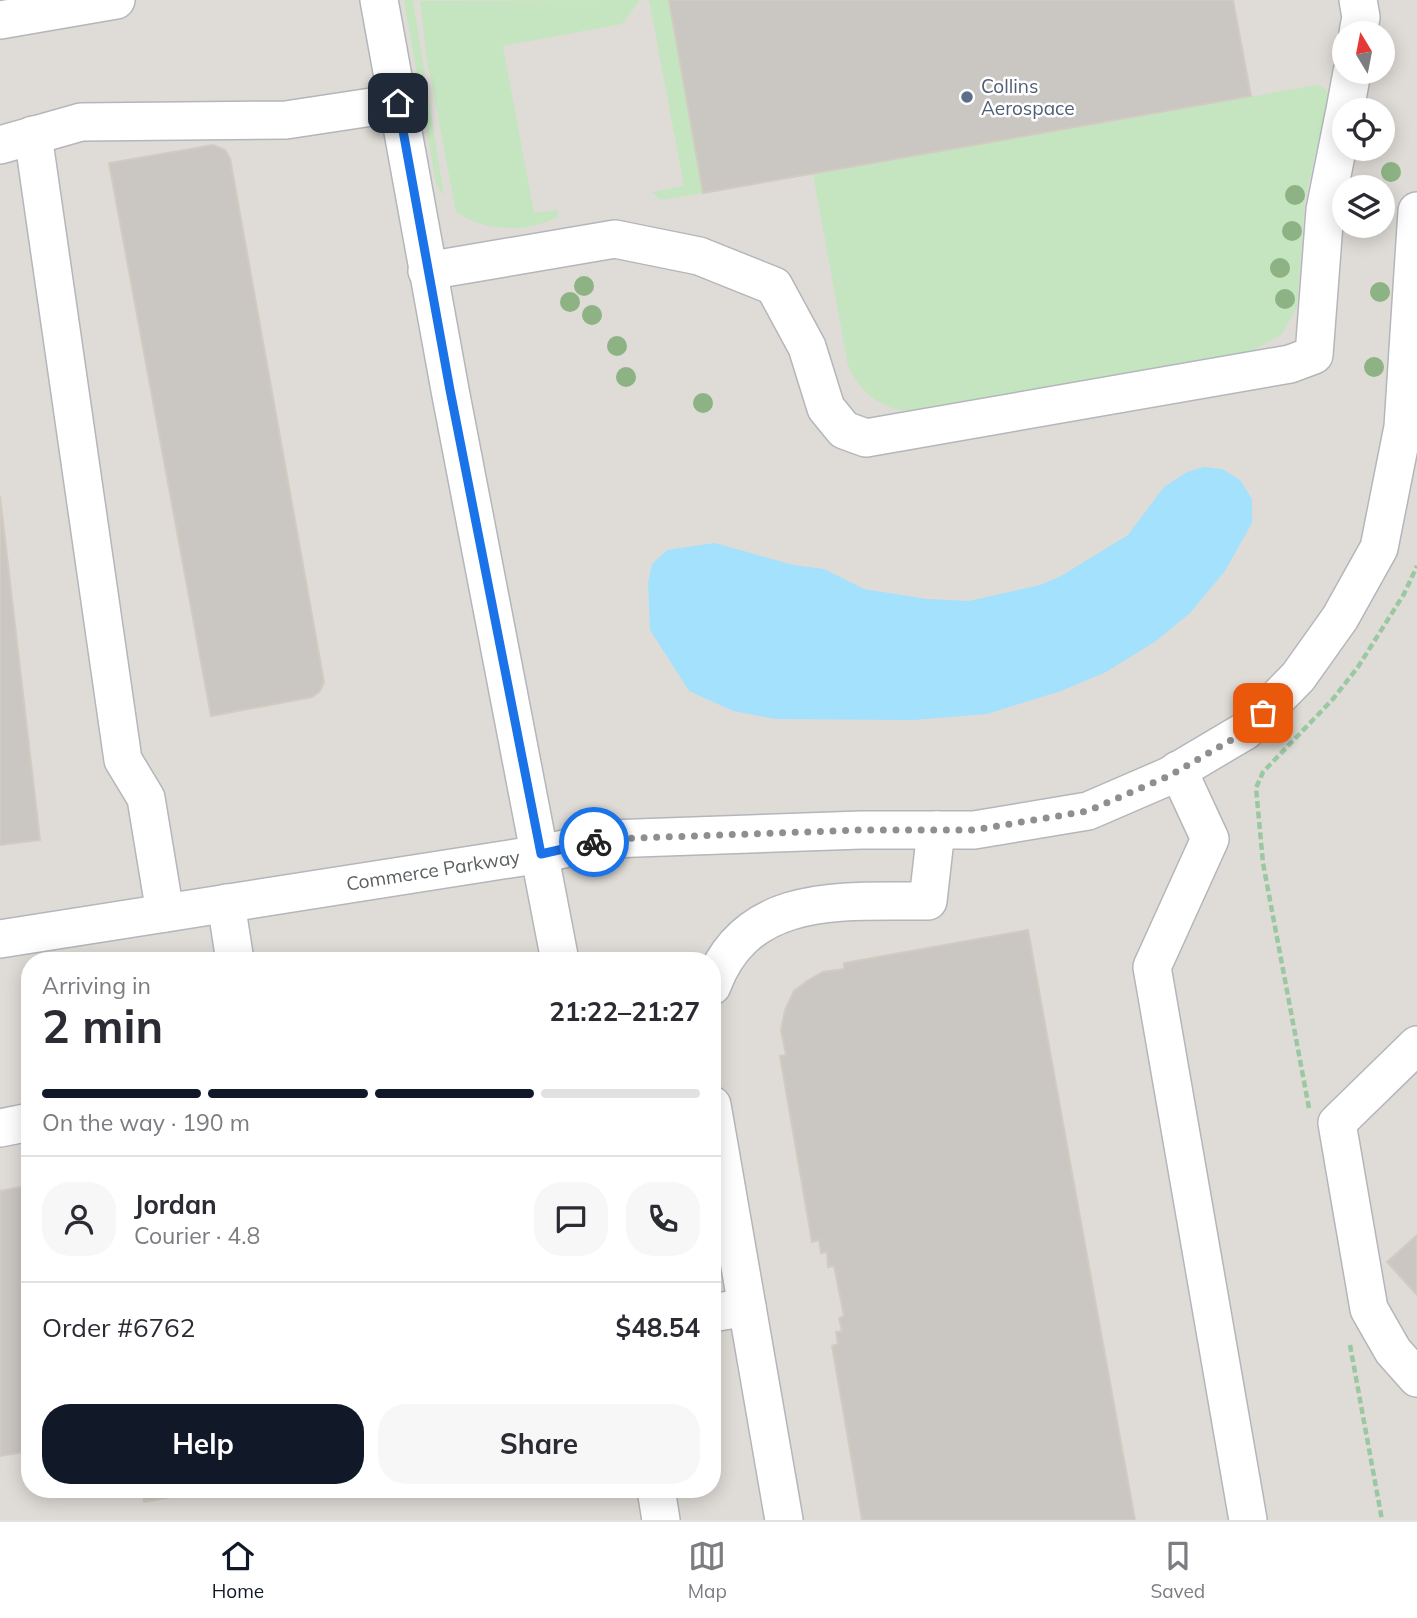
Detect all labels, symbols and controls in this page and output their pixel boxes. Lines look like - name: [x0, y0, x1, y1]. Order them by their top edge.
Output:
- north arrow: [1332, 21, 1395, 84]
- map controls: [1332, 21, 1395, 238]
- pin: [368, 73, 428, 133]
- place label: Collins Aerospace: [981, 74, 1075, 120]
- icon: home: [379, 84, 417, 122]
- marker: Collins Aerospace: [959, 89, 975, 105]
- button: locate: [1332, 98, 1395, 161]
- button: layers: [1332, 175, 1395, 238]
- pin: [1233, 683, 1293, 743]
- icon: bag: [1244, 694, 1282, 732]
- courier: [559, 807, 629, 877]
- icon: bike: [575, 823, 613, 861]
- street label: Commerce Parkway: [344, 844, 522, 896]
- text: Arriving in: [42, 971, 151, 1000]
- text: 21:22–21:27: [549, 995, 700, 1028]
- text: 2 min: [42, 997, 163, 1055]
- text: On the way · 190 m: [42, 1108, 250, 1137]
- button: person: [42, 1182, 116, 1256]
- button: chat: [534, 1182, 608, 1256]
- button: phone: [626, 1182, 700, 1256]
- text: Jordan: [134, 1188, 217, 1221]
- text: Courier · 4.8: [134, 1221, 260, 1250]
- text: Order #6762: [42, 1311, 195, 1344]
- text: $48.54: [616, 1311, 700, 1344]
- button: Help: [42, 1404, 364, 1484]
- button: Share: [378, 1404, 700, 1484]
- tab: Home: [212, 1537, 264, 1603]
- tab: Map: [688, 1537, 727, 1603]
- tab: Saved: [1150, 1537, 1205, 1603]

